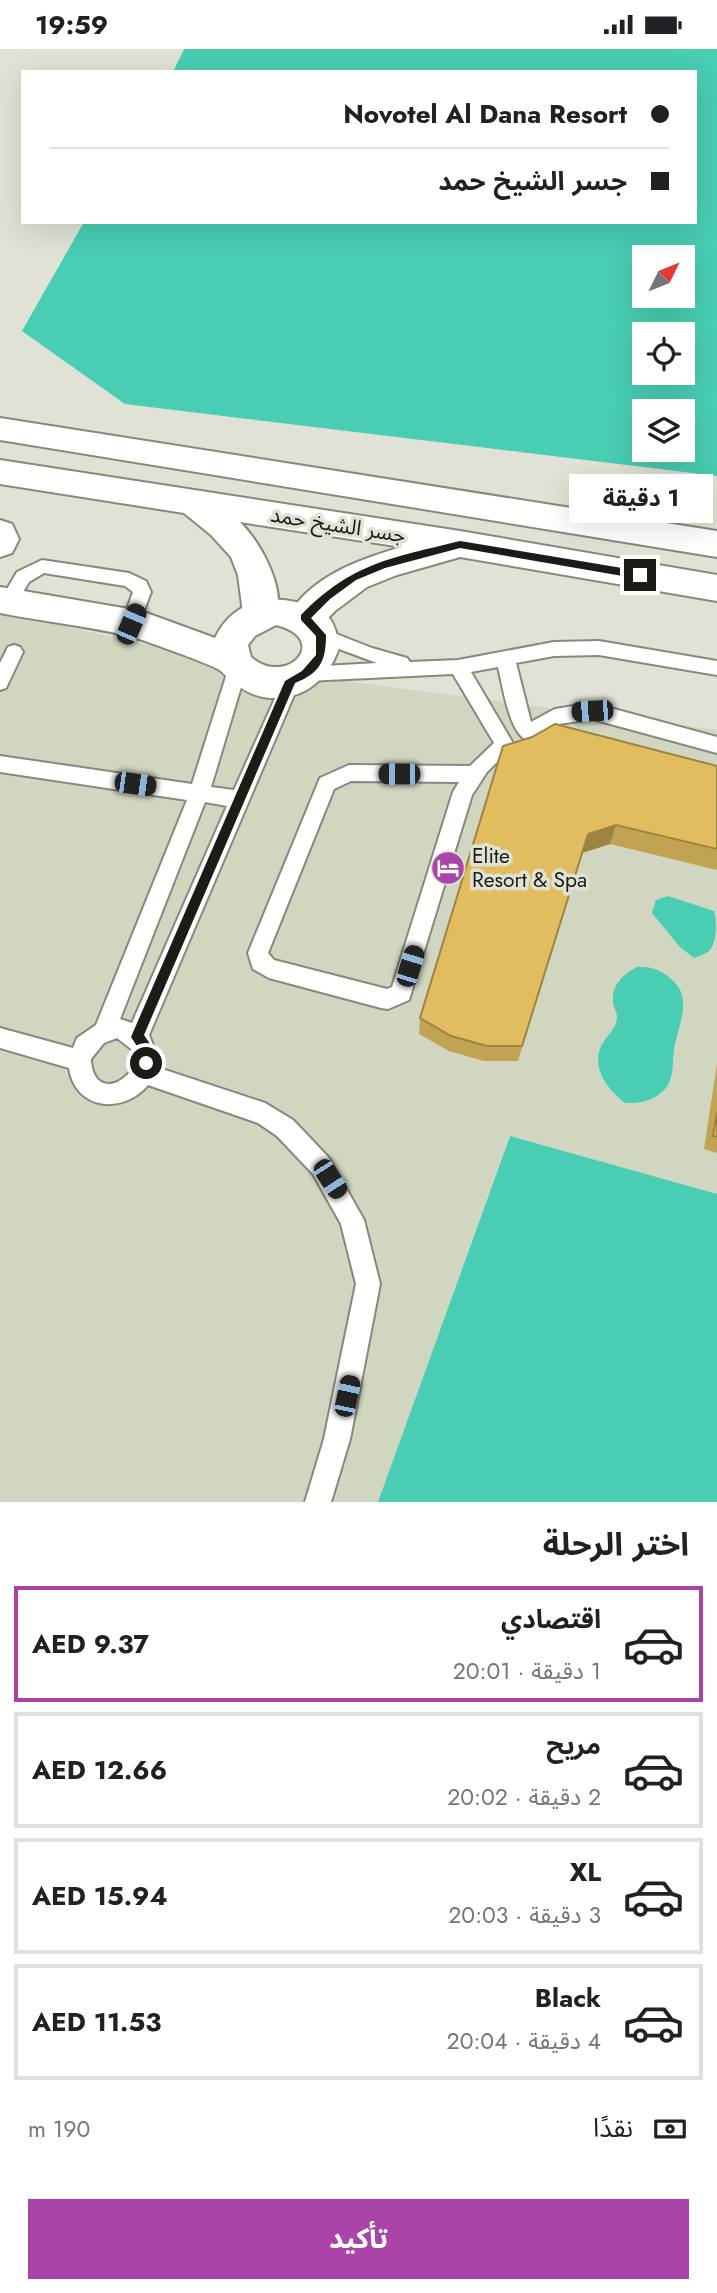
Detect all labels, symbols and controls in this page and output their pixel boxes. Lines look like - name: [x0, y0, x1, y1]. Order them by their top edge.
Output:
- text: 19:59: [35, 6, 108, 44]
- text: Novotel Al Dana Resort: [343, 95, 627, 133]
- text: جسر الشيخ حمد: [438, 162, 627, 200]
- north arrow: [632, 245, 695, 308]
- map controls: [632, 245, 695, 462]
- button: locate: [632, 322, 695, 385]
- button: layers: [632, 399, 695, 462]
- callout: 1 دقيقة: [568, 473, 712, 523]
- text: 1 دقيقة: [603, 481, 679, 515]
- street label: جسر الشيخ حمد: [268, 500, 408, 550]
- route end: [624, 559, 656, 591]
- car: [114, 601, 149, 647]
- car: [571, 699, 614, 723]
- car: [379, 764, 421, 785]
- car: [113, 771, 158, 797]
- place label: Elite Resort & Spa: [472, 841, 587, 895]
- hotel icon: Elite Resort & Spa: [429, 849, 467, 887]
- car: [394, 943, 427, 989]
- route start: [130, 1047, 162, 1079]
- car: [310, 1156, 351, 1202]
- car: [333, 1373, 362, 1419]
- text: اختر الرحلة: [543, 1521, 689, 1567]
- text: اقتصادي: [501, 1600, 601, 1638]
- icon: car: [622, 1613, 685, 1676]
- text: AED 9.37: [32, 1625, 149, 1663]
- text: 1 دقيقة · 20:01: [453, 1654, 601, 1688]
- text: مريح: [546, 1726, 601, 1764]
- icon: car: [622, 1739, 685, 1802]
- text: AED 12.66: [32, 1751, 167, 1789]
- text: 2 دقيقة · 20:02: [447, 1780, 601, 1814]
- text: XL: [569, 1853, 601, 1891]
- icon: car: [622, 1865, 685, 1928]
- text: AED 15.94: [32, 1877, 168, 1915]
- text: 3 دقيقة · 20:03: [448, 1898, 601, 1932]
- text: Black: [535, 1979, 601, 2017]
- icon: car: [622, 1991, 685, 2054]
- text: AED 11.53: [32, 2003, 161, 2041]
- text: 4 دقيقة · 20:04: [447, 2024, 601, 2058]
- text: نقدًا: [593, 2109, 633, 2147]
- icon: cash: [651, 2110, 689, 2148]
- text: 190 m: [28, 2112, 90, 2146]
- button: تأكيد: [28, 2199, 689, 2279]

